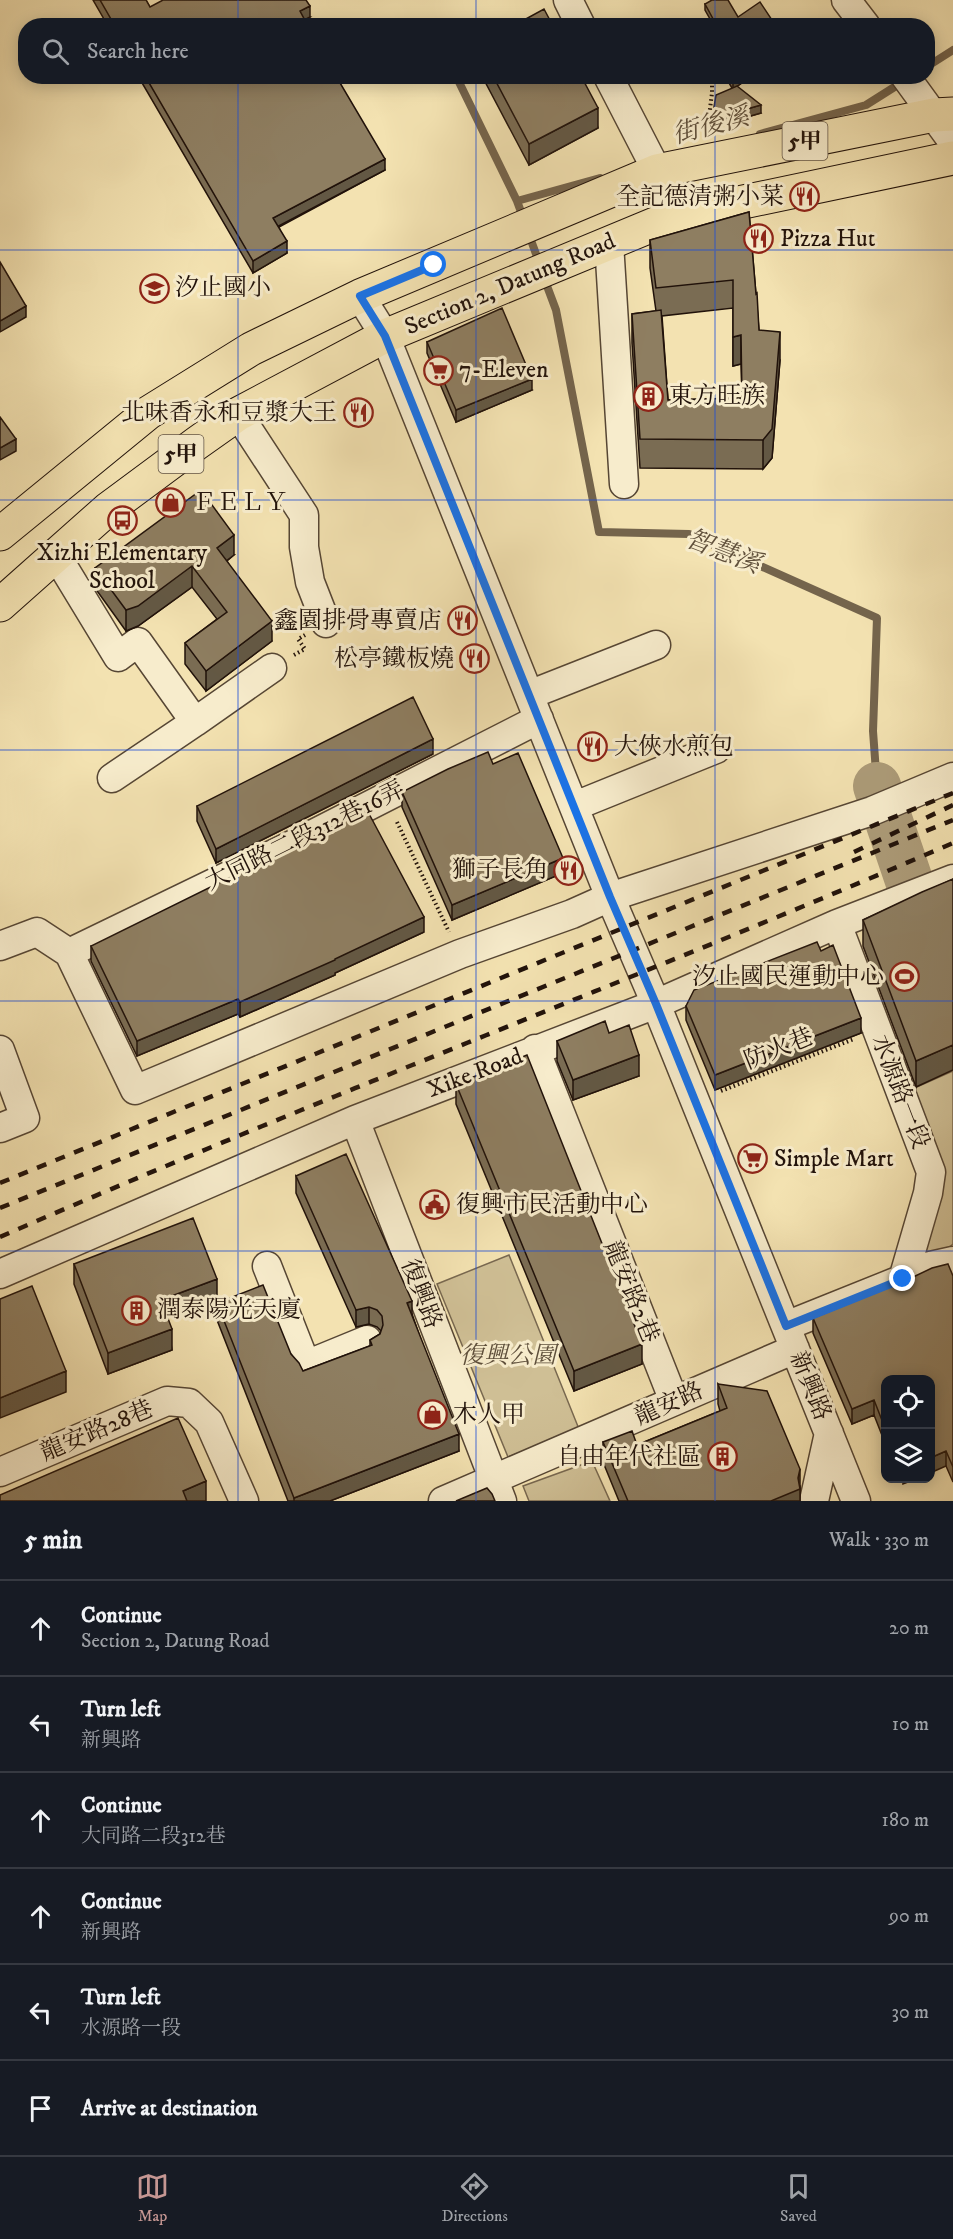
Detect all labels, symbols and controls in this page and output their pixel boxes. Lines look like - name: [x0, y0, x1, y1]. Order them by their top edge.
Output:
- search box: [18, 18, 935, 84]
- icon: search: [39, 35, 72, 68]
- text: Search here: [87, 38, 189, 65]
- water label: 街後溪: [669, 99, 756, 152]
- road number: 5甲: [782, 122, 828, 160]
- restaurant icon: 全記德清粥小菜: [789, 181, 821, 213]
- place label: 全記德清粥小菜: [616, 182, 784, 212]
- restaurant icon: Pizza Hut: [743, 223, 775, 255]
- place label: Pizza Hut: [780, 224, 876, 254]
- street label: Section 2, Datung Road: [400, 226, 620, 342]
- route start: [420, 251, 446, 277]
- school or university icon: 汐止國小: [138, 272, 170, 304]
- place label: 汐止國小: [175, 273, 271, 303]
- supermarket icon: 7-Eleven: [422, 354, 454, 386]
- place label: 7-Eleven: [459, 355, 549, 385]
- building icon: 東方旺族: [632, 380, 664, 412]
- place label: 東方旺族: [669, 381, 765, 411]
- restaurant icon: 北味香永和豆漿大王: [342, 397, 374, 429]
- place label: 北味香永和豆漿大王: [121, 398, 337, 428]
- road number: 5甲: [158, 435, 204, 473]
- shop icon: ＦＥＬＹ: [155, 487, 187, 519]
- place label: ＦＥＬＹ: [192, 488, 288, 518]
- bus stop icon: Xizhi Elementary School: [106, 504, 138, 536]
- water label: 智慧溪: [681, 523, 768, 582]
- place label: Xizhi Elementary School: [37, 538, 208, 596]
- restaurant icon: 鑫園排骨專賣店: [447, 605, 479, 637]
- place label: 鑫園排骨專賣店: [274, 606, 442, 636]
- restaurant icon: 松亭鐵板燒: [459, 643, 491, 675]
- place label: 松亭鐵板燒: [334, 644, 454, 674]
- restaurant icon: 大俠水煎包: [577, 731, 609, 763]
- place label: 大俠水煎包: [614, 732, 734, 762]
- street label: 大同路二段312巷16弄: [200, 775, 410, 897]
- restaurant icon: 獅子長角: [553, 854, 585, 886]
- place label: 獅子長角: [452, 855, 548, 885]
- sports icon: 汐止國民運動中心: [889, 961, 921, 993]
- place label: 汐止國民運動中心: [692, 962, 884, 992]
- street label: 防火巷: [740, 1022, 818, 1076]
- street label: 水源路一段: [864, 1031, 936, 1153]
- street label: Xike Road: [423, 1041, 527, 1105]
- supermarket icon: Simple Mart: [737, 1143, 769, 1175]
- place label: Simple Mart: [774, 1144, 894, 1174]
- public building icon: 復興市民活動中心: [419, 1189, 451, 1221]
- place label: 復興市民活動中心: [456, 1190, 648, 1220]
- street label: 龍安路2巷: [597, 1236, 665, 1348]
- street label: 復興路: [394, 1255, 448, 1333]
- route end: [889, 1265, 915, 1291]
- building icon: 潤泰陽光天廈: [120, 1294, 152, 1326]
- place label: 潤泰陽光天廈: [157, 1295, 301, 1325]
- park label: 復興公園: [460, 1341, 560, 1371]
- street label: 新興路: [783, 1347, 837, 1425]
- map controls: [881, 1375, 935, 1483]
- button: locate: [881, 1375, 935, 1429]
- street label: 龍安路: [630, 1376, 708, 1432]
- street label: 龍安路28巷: [36, 1394, 158, 1468]
- shop icon: 木人甲: [416, 1399, 448, 1431]
- place label: 木人甲: [453, 1400, 525, 1430]
- button: layers: [881, 1429, 935, 1483]
- building icon: 自由年代社區: [706, 1441, 738, 1473]
- place label: 自由年代社區: [557, 1442, 701, 1472]
- text: 5 min: [24, 1524, 82, 1557]
- text: Walk · 330 m: [829, 1528, 929, 1553]
- text: Continue: [81, 1602, 162, 1629]
- icon: ahead: [24, 1612, 57, 1645]
- text: 20 m: [889, 1616, 929, 1641]
- text: Section 2, Datung Road: [81, 1629, 269, 1654]
- text: Turn left: [81, 1696, 161, 1723]
- icon: left: [24, 1708, 57, 1741]
- text: 10 m: [892, 1712, 929, 1737]
- text: 新興路: [81, 1728, 141, 1753]
- text: Continue: [81, 1792, 162, 1819]
- icon: ahead: [24, 1804, 57, 1837]
- text: 180 m: [882, 1808, 929, 1833]
- text: 大同路二段312巷: [81, 1824, 226, 1849]
- text: Continue: [81, 1888, 162, 1915]
- icon: ahead: [24, 1900, 57, 1933]
- text: 90 m: [889, 1904, 929, 1929]
- text: 新興路: [81, 1920, 141, 1945]
- text: Turn left: [81, 1984, 161, 2011]
- icon: left: [24, 1996, 57, 2029]
- text: 30 m: [891, 2000, 929, 2025]
- text: 水源路一段: [81, 2016, 181, 2041]
- icon: arrive: [24, 2092, 57, 2125]
- text: Arrive at destination: [81, 2095, 258, 2122]
- tab: Map: [136, 2170, 169, 2226]
- tab: Directions: [441, 2170, 508, 2226]
- tab: Saved: [780, 2170, 817, 2226]

